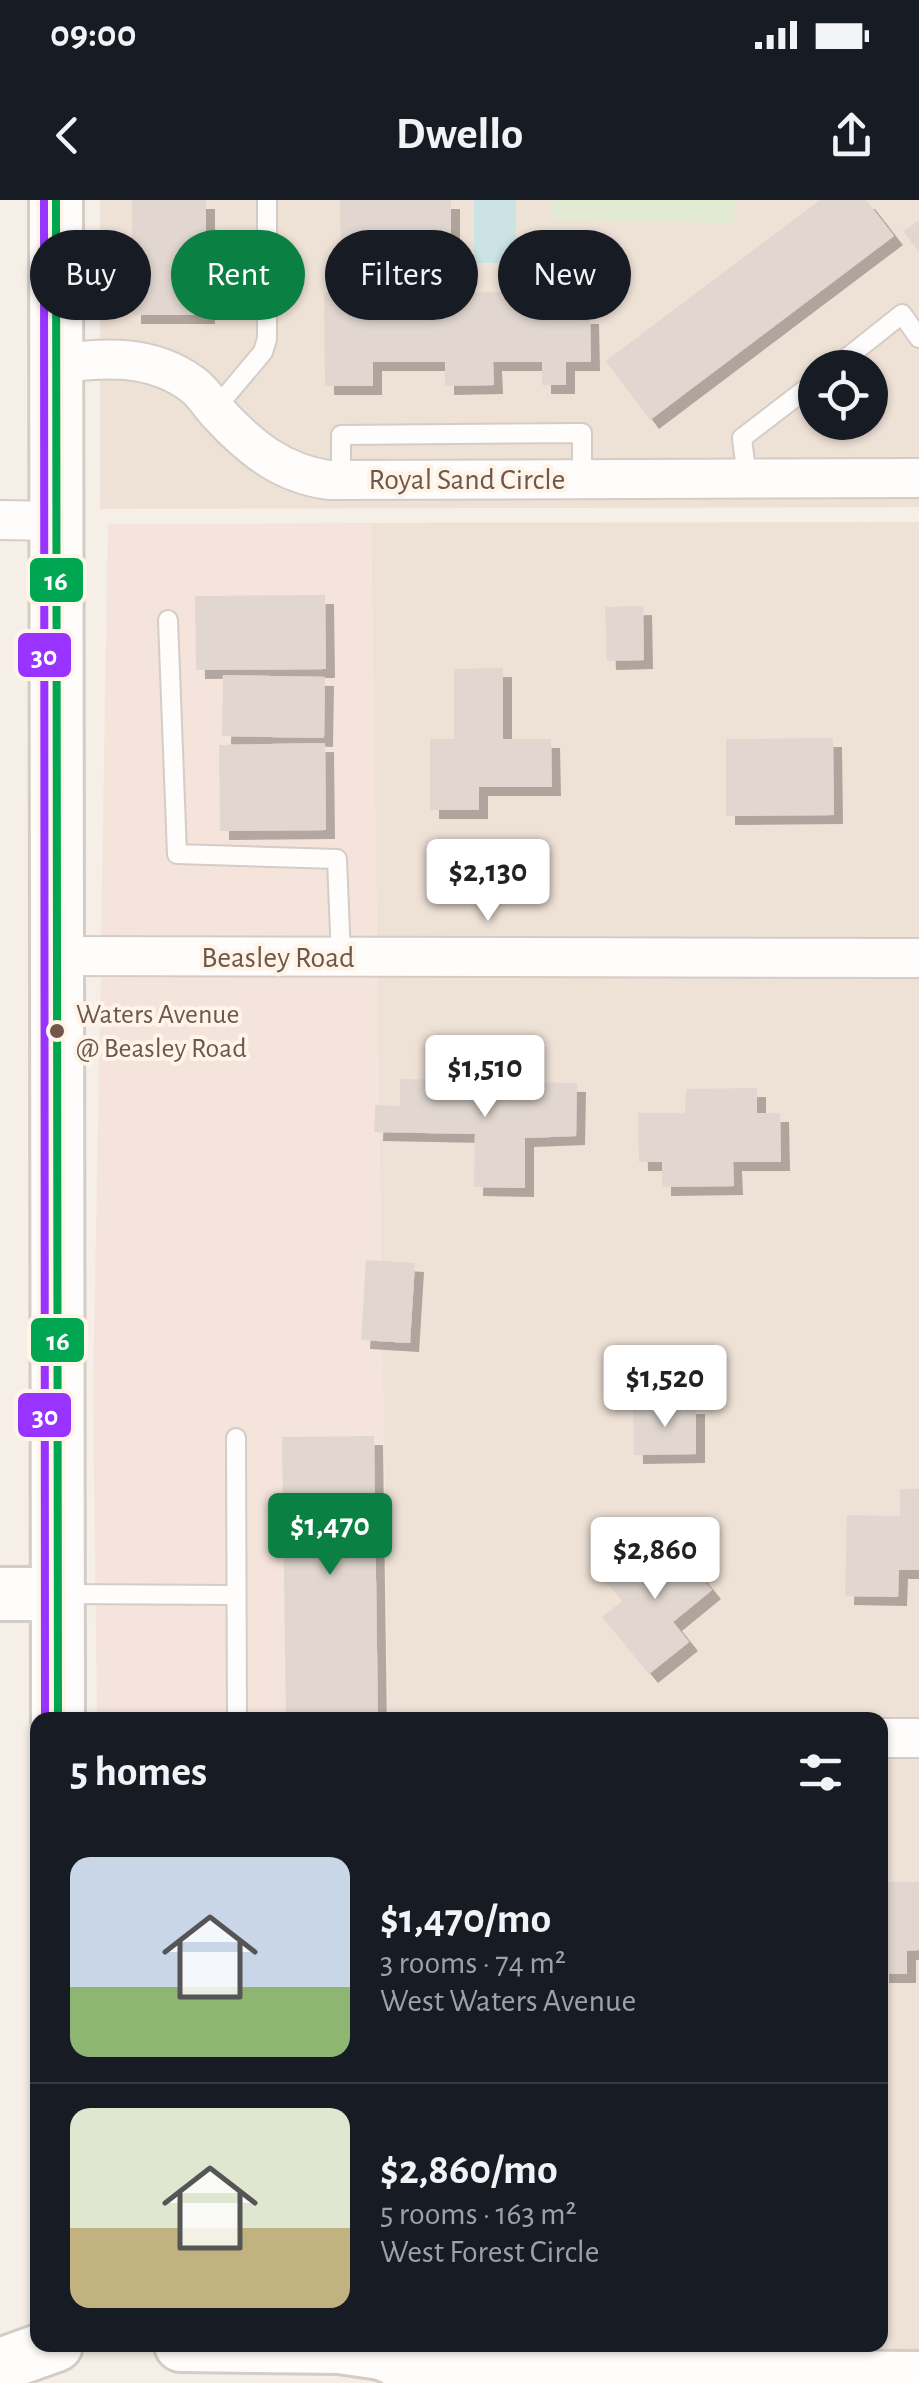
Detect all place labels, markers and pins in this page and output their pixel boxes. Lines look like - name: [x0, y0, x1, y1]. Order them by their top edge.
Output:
- pin: $2,130: [407, 839, 569, 924]
- place label: Waters Avenue @ Beasley Road: [76, 1001, 247, 1063]
- marker: Waters Avenue @ Beasley Road: [47, 1021, 67, 1041]
- pin: $1,510: [404, 1035, 566, 1120]
- pin: $1,520: [584, 1345, 746, 1430]
- pin: $1,470: [249, 1493, 411, 1578]
- pin: $2,860: [574, 1517, 736, 1602]

